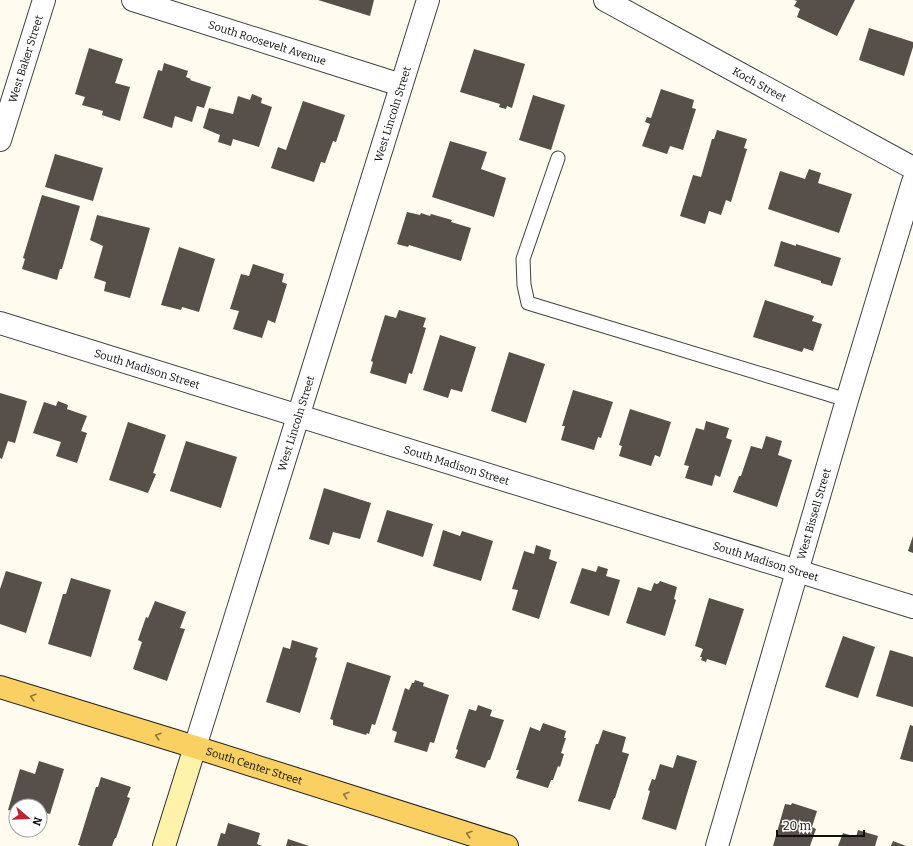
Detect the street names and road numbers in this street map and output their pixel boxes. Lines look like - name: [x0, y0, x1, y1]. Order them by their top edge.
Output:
- street label: West Baker Street: [6, 14, 45, 104]
- street label: South Roosevelt Avenue: [207, 18, 328, 67]
- street label: Koch Street: [730, 64, 789, 104]
- street label: West Lincoln Street: [371, 65, 413, 163]
- street label: South Madison Street: [93, 346, 201, 391]
- street label: West Lincoln Street: [275, 374, 317, 473]
- street label: South Madison Street: [402, 442, 511, 488]
- street label: West Bissell Street: [794, 467, 833, 561]
- street label: South Madison Street: [711, 539, 820, 584]
- street label: South Center Street: [204, 744, 304, 787]

